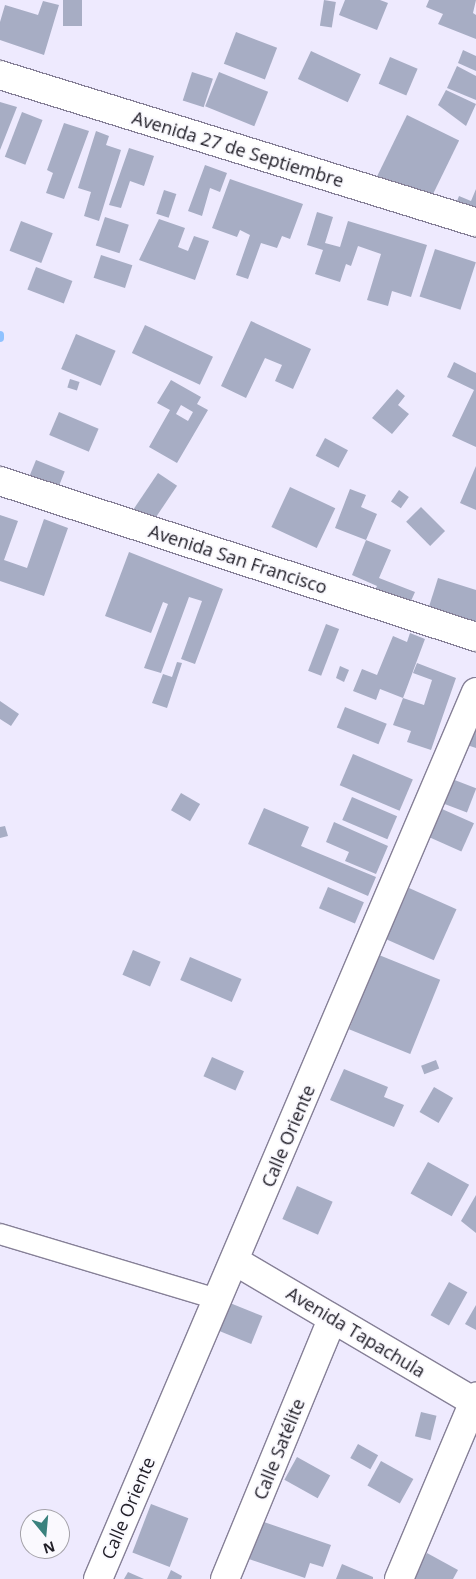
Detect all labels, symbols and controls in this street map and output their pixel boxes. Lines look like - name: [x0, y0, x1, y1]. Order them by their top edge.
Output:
- street label: Avenida 27 de Septiembre: [130, 107, 346, 191]
- street label: Avenida San Francisco: [146, 520, 330, 598]
- street label: Calle Oriente: [257, 1082, 319, 1190]
- street label: Avenida Tapachula: [283, 1282, 429, 1382]
- street label: Calle Satélite: [249, 1395, 309, 1503]
- street label: Calle Oriente: [97, 1454, 159, 1562]
- north arrow: [20, 1509, 70, 1559]
- text: N: [41, 1537, 57, 1559]

